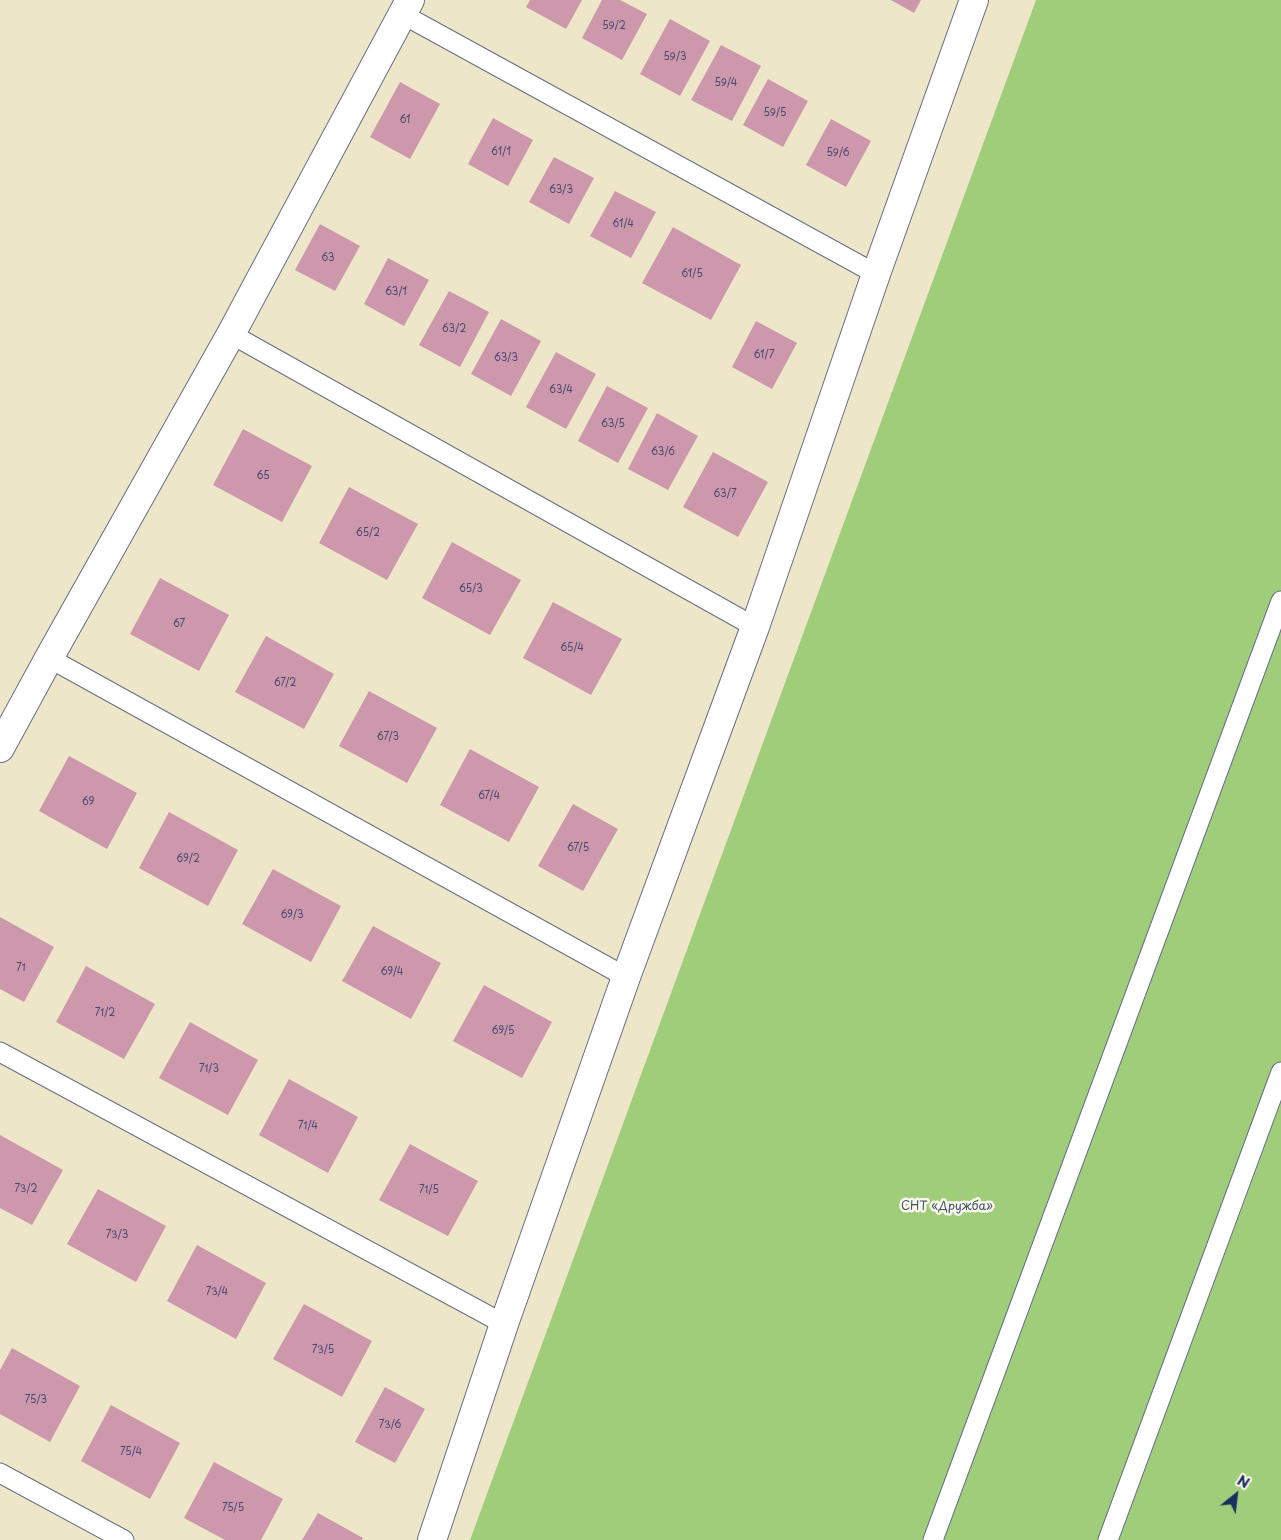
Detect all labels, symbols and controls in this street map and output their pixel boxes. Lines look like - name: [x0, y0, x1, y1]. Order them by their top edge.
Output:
- house number: 59/2: [602, 20, 626, 32]
- house number: 59/3: [663, 51, 687, 63]
- house number: 59/4: [715, 77, 737, 89]
- house number: 59/5: [763, 107, 787, 119]
- house number: 61: [399, 114, 411, 126]
- house number: 61/1: [491, 146, 511, 158]
- house number: 59/6: [826, 147, 850, 159]
- house number: 63/3: [549, 184, 573, 196]
- house number: 61/4: [612, 218, 634, 230]
- house number: 63: [321, 252, 335, 264]
- house number: 61/5: [681, 268, 703, 280]
- house number: 63/1: [385, 286, 407, 298]
- house number: 63/2: [442, 323, 466, 335]
- house number: 61/7: [753, 349, 775, 361]
- house number: 63/3: [494, 352, 518, 364]
- house number: 63/4: [549, 384, 573, 396]
- house number: 63/5: [601, 418, 625, 430]
- house number: 63/6: [651, 446, 675, 458]
- house number: 65: [256, 470, 270, 482]
- house number: 63/7: [713, 488, 737, 500]
- house number: 65/2: [356, 527, 380, 539]
- house number: 65/3: [459, 583, 483, 595]
- house number: 67: [173, 618, 185, 630]
- house number: 65/4: [560, 642, 584, 654]
- house number: 67/2: [274, 677, 296, 689]
- house number: 67/3: [377, 731, 399, 743]
- house number: 67/4: [478, 790, 500, 802]
- house number: 69: [82, 796, 94, 808]
- house number: 67/5: [567, 842, 589, 854]
- house number: 69/2: [176, 853, 200, 865]
- house number: 69/3: [280, 909, 304, 921]
- house number: 71: [16, 962, 26, 974]
- house number: 69/4: [381, 966, 403, 978]
- house number: 71/2: [95, 1007, 115, 1019]
- house number: 69/5: [491, 1025, 515, 1037]
- house number: 71/3: [199, 1063, 219, 1075]
- house number: 71/4: [298, 1120, 318, 1132]
- house number: 73/2: [14, 1183, 38, 1195]
- house number: 71/5: [419, 1184, 439, 1196]
- park label: СНТ «Дружба»: [901, 1200, 993, 1214]
- house number: 73/3: [106, 1229, 128, 1241]
- house number: 73/4: [206, 1286, 228, 1298]
- house number: 73/5: [312, 1344, 334, 1356]
- house number: 75/3: [25, 1394, 47, 1406]
- house number: 73/6: [379, 1419, 401, 1431]
- house number: 75/4: [120, 1446, 142, 1458]
- north arrow: [1211, 1470, 1261, 1520]
- text: N: [1234, 1470, 1253, 1493]
- house number: 75/5: [222, 1502, 244, 1514]

